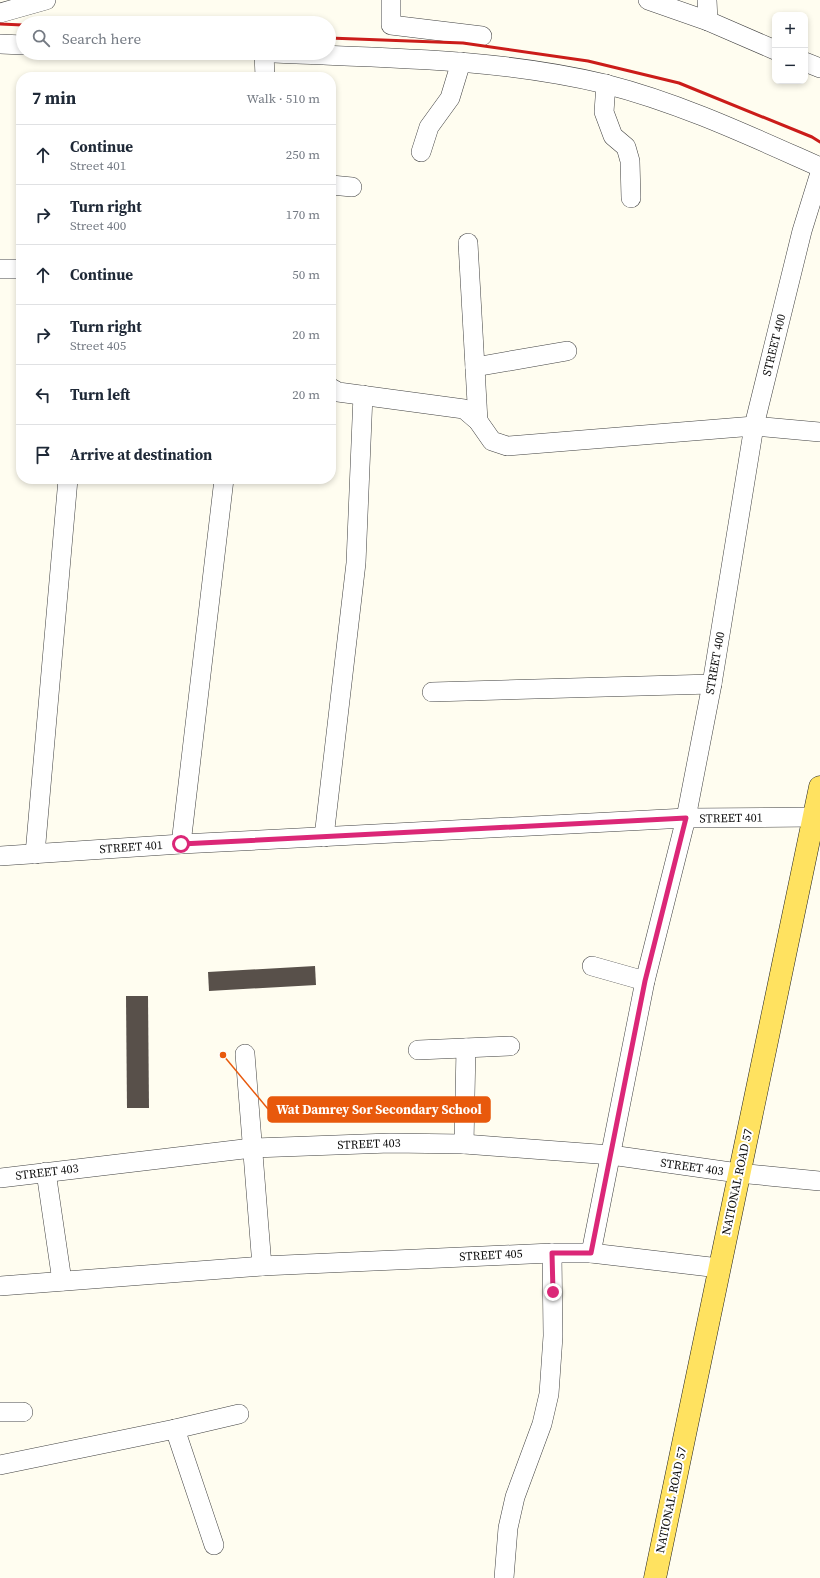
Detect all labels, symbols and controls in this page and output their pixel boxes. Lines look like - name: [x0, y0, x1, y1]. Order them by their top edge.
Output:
- map controls: [772, 12, 808, 84]
- button: +: [772, 12, 808, 48]
- search box: [16, 16, 336, 60]
- icon: search: [30, 27, 52, 49]
- text: Search here: [62, 28, 141, 49]
- button: −: [772, 48, 808, 84]
- text: 7 min: [32, 86, 76, 110]
- text: Walk · 510 m: [247, 90, 320, 107]
- text: Continue: [70, 136, 133, 157]
- icon: ahead: [32, 144, 54, 166]
- text: 250 m: [286, 146, 320, 163]
- text: Street 401: [70, 157, 126, 174]
- text: Turn right: [70, 196, 142, 217]
- icon: right: [32, 204, 54, 226]
- text: 170 m: [286, 206, 320, 223]
- text: Street 400: [70, 217, 126, 234]
- icon: ahead: [32, 264, 54, 286]
- text: Continue: [70, 264, 133, 285]
- text: 50 m: [292, 266, 320, 283]
- street label: STREET 400: [759, 312, 789, 378]
- text: Turn right: [70, 316, 142, 337]
- icon: right: [32, 324, 54, 346]
- text: 20 m: [292, 326, 320, 343]
- text: Street 405: [70, 337, 126, 354]
- icon: left: [32, 384, 54, 406]
- text: Turn left: [70, 384, 130, 405]
- text: 20 m: [292, 386, 320, 403]
- icon: arrive: [32, 444, 54, 466]
- text: Arrive at destination: [70, 444, 212, 465]
- street label: STREET 400: [702, 630, 728, 696]
- street label: STREET 401: [699, 809, 763, 827]
- route start: [172, 835, 190, 853]
- street label: STREET 401: [99, 837, 163, 857]
- callout: Wat Damrey Sor Secondary School: [268, 1097, 490, 1122]
- text: Wat Damrey Sor Secondary School: [276, 1101, 482, 1118]
- street label: NATIONAL ROAD 57: [718, 1127, 756, 1237]
- street label: STREET 403: [337, 1135, 401, 1153]
- street label: STREET 403: [660, 1155, 724, 1179]
- street label: STREET 403: [15, 1160, 79, 1184]
- street label: STREET 405: [459, 1245, 523, 1265]
- route end: [544, 1283, 562, 1301]
- street label: NATIONAL ROAD 57: [652, 1445, 690, 1555]

